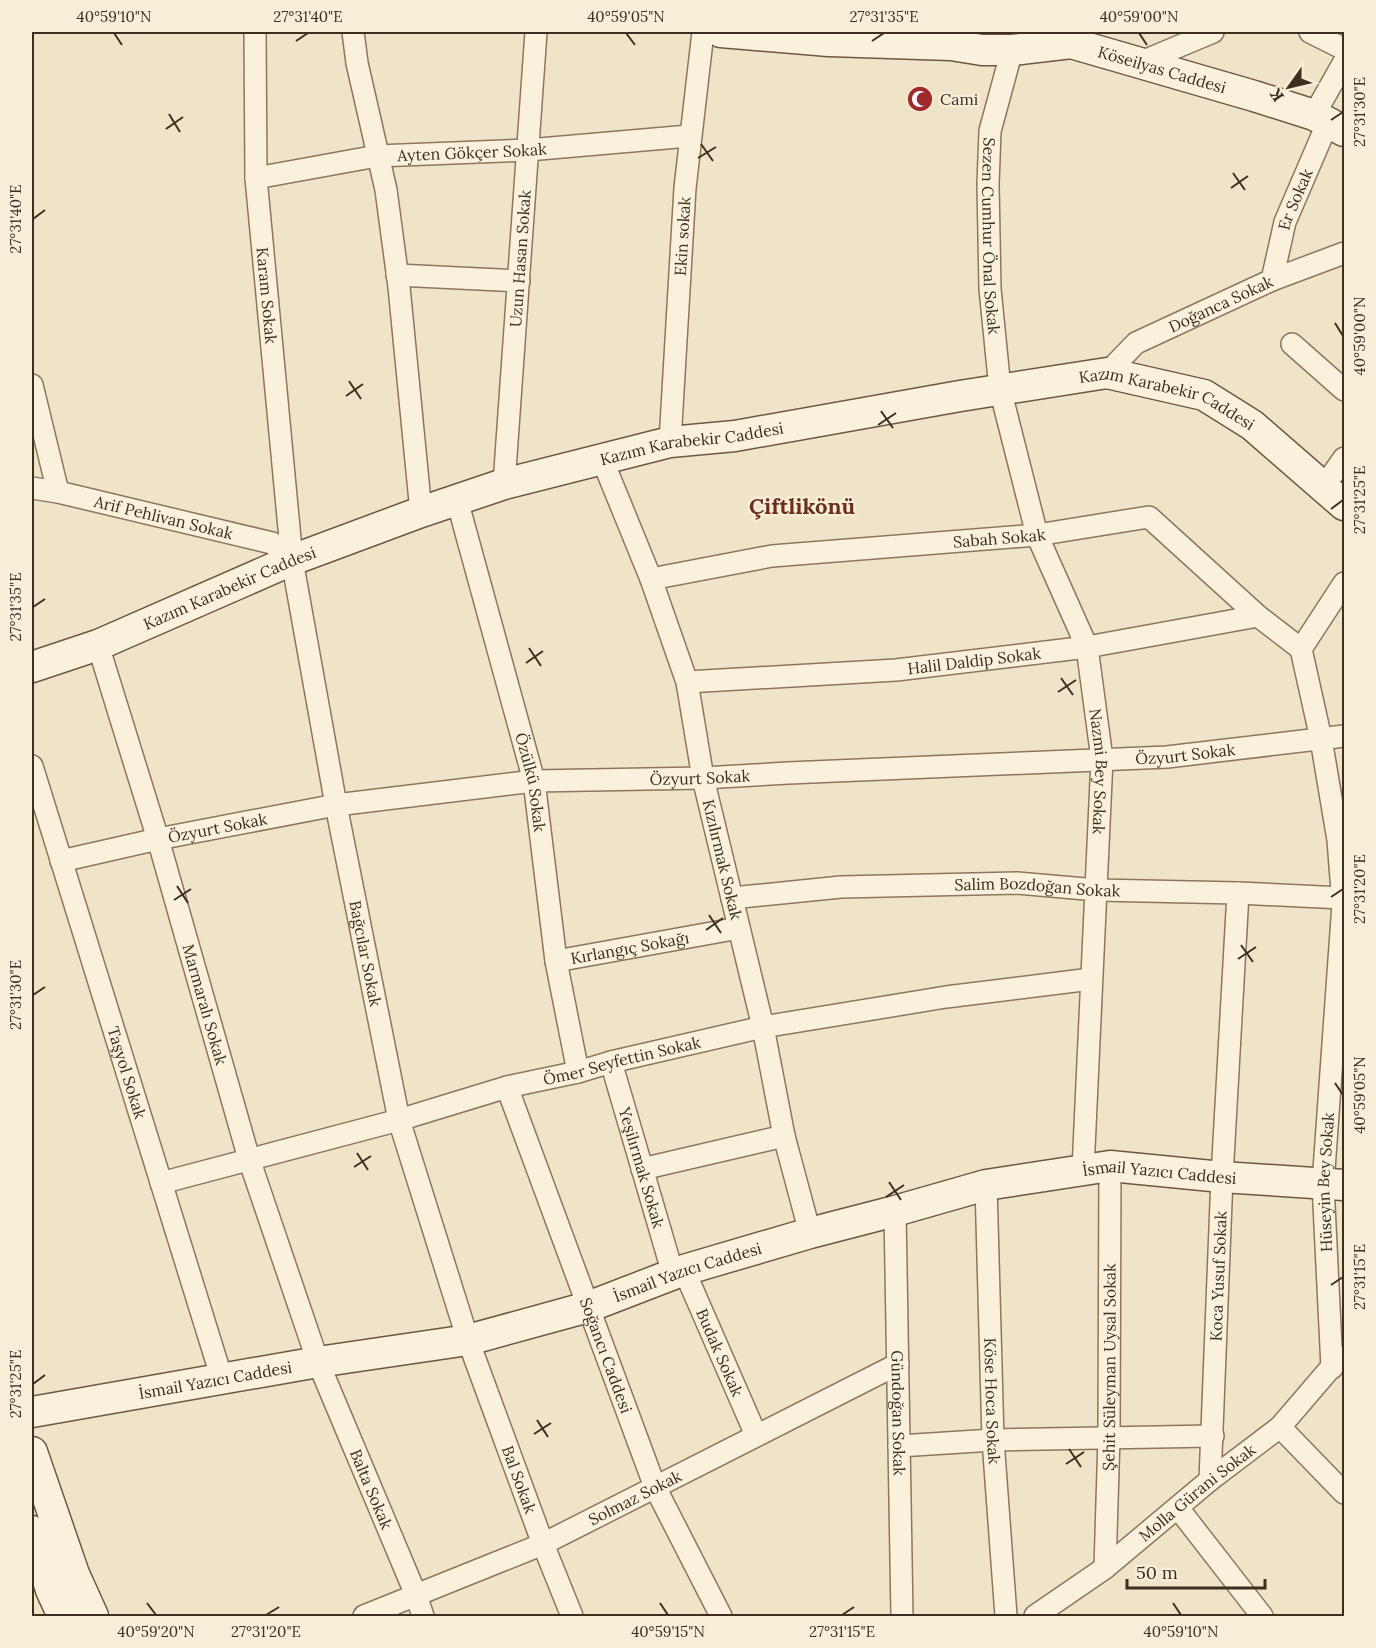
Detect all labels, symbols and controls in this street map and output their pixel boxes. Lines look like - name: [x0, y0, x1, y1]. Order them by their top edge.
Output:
- text: 40°59'10"N: [77, 7, 151, 26]
- text: 27°31'40"E: [273, 7, 343, 26]
- text: 40°59'05"N: [587, 7, 665, 26]
- text: 27°31'35"E: [849, 7, 919, 26]
- text: 40°59'00"N: [1100, 7, 1178, 26]
- street label: Köseilyas Caddesi: [1096, 41, 1228, 97]
- north arrow: [1259, 57, 1319, 117]
- text: 27°31'30"E: [1350, 77, 1369, 147]
- mosque icon: Cami: [905, 84, 935, 114]
- text: K: [1265, 85, 1288, 106]
- place label: Cami: [940, 89, 978, 109]
- street label: Sezen Cumhur Önal Sokak: [978, 137, 1005, 336]
- street label: Ayten Gökçer Sokak: [396, 138, 548, 165]
- street label: Er Sokak: [1274, 165, 1317, 232]
- text: 27°31'40"E: [6, 184, 25, 254]
- street label: Uzun Hasan Sokak: [505, 189, 535, 328]
- street label: Ekin sokak: [670, 196, 694, 276]
- street label: Karam Sokak: [253, 246, 282, 345]
- street label: Doğanca Sokak: [1165, 271, 1276, 337]
- text: 40°59'00"N: [1350, 297, 1369, 375]
- street label: Kazım Karabekir Caddesi: [1077, 363, 1259, 434]
- street label: Kazım Karabekir Caddesi: [598, 418, 785, 469]
- text: 27°31'25"E: [1350, 466, 1369, 534]
- street label: Arif Pehlivan Sokak: [91, 491, 235, 543]
- district label: Çiftlikönü: [749, 492, 855, 520]
- street label: Sabah Sokak: [952, 524, 1047, 552]
- street label: Kazım Karabekir Caddesi: [140, 542, 319, 634]
- text: 27°31'35"E: [6, 572, 25, 642]
- street label: Halil Daldip Sokak: [906, 643, 1042, 679]
- street label: Nazmi Bey Sokak: [1085, 707, 1112, 835]
- street label: Özülkü Sokak: [511, 730, 550, 833]
- street label: Özyurt Sokak: [1135, 739, 1237, 768]
- street label: Özyurt Sokak: [650, 765, 751, 789]
- street label: Kızılırmak Sokak: [699, 797, 747, 922]
- street label: Özyurt Sokak: [166, 808, 269, 847]
- text: 27°31'20"E: [1350, 854, 1369, 924]
- street label: Salim Bozdoğan Sokak: [954, 873, 1121, 900]
- street label: Bağcılar Sokak: [345, 899, 386, 1009]
- street label: Kırlangıç Sokağı: [569, 927, 691, 968]
- street label: Marmaralı Sokak: [178, 942, 232, 1067]
- text: 27°31'30"E: [6, 960, 25, 1030]
- street label: Taşyol Sokak: [103, 1024, 151, 1122]
- street label: Ömer Seyfettin Sokak: [541, 1032, 703, 1089]
- text: 40°59'05"N: [1350, 1056, 1369, 1134]
- street label: Yeşilırmak Sokak: [614, 1104, 669, 1231]
- street label: Hüseyin Bey Sokak: [1313, 1111, 1338, 1253]
- street label: İsmail Yazıcı Caddesi: [1081, 1156, 1237, 1188]
- street label: Koca Yusuf Sokak: [1205, 1210, 1231, 1342]
- street label: İsmail Yazıcı Caddesi: [611, 1238, 764, 1306]
- text: 27°31'15"E: [1350, 1244, 1369, 1310]
- street label: Şehit Süleyman Uysal Sokak: [1098, 1263, 1120, 1471]
- street label: Soğancı Caddesi: [576, 1295, 637, 1416]
- street label: Budak Sokak: [692, 1305, 748, 1400]
- street label: Köse Hoca Sokak: [980, 1337, 1005, 1465]
- text: 27°31'25"E: [6, 1350, 25, 1418]
- street label: Gündoğan Sokak: [887, 1350, 910, 1476]
- street label: İsmail Yazıcı Caddesi: [137, 1357, 293, 1403]
- street label: Molla Gürani Sokak: [1135, 1439, 1260, 1546]
- street label: Bal Sokak: [498, 1443, 541, 1516]
- street label: Balta Sokak: [346, 1446, 397, 1533]
- street label: Solmaz Sokak: [585, 1465, 685, 1529]
- scale bar: [1127, 1552, 1265, 1590]
- text: 50 m: [1136, 1561, 1178, 1584]
- text: 40°59'20"N: [117, 1622, 195, 1641]
- text: 27°31'20"E: [231, 1622, 301, 1641]
- text: 40°59'15"N: [631, 1622, 705, 1641]
- text: 27°31'15"E: [809, 1622, 875, 1641]
- text: 40°59'10"N: [1144, 1622, 1218, 1641]

